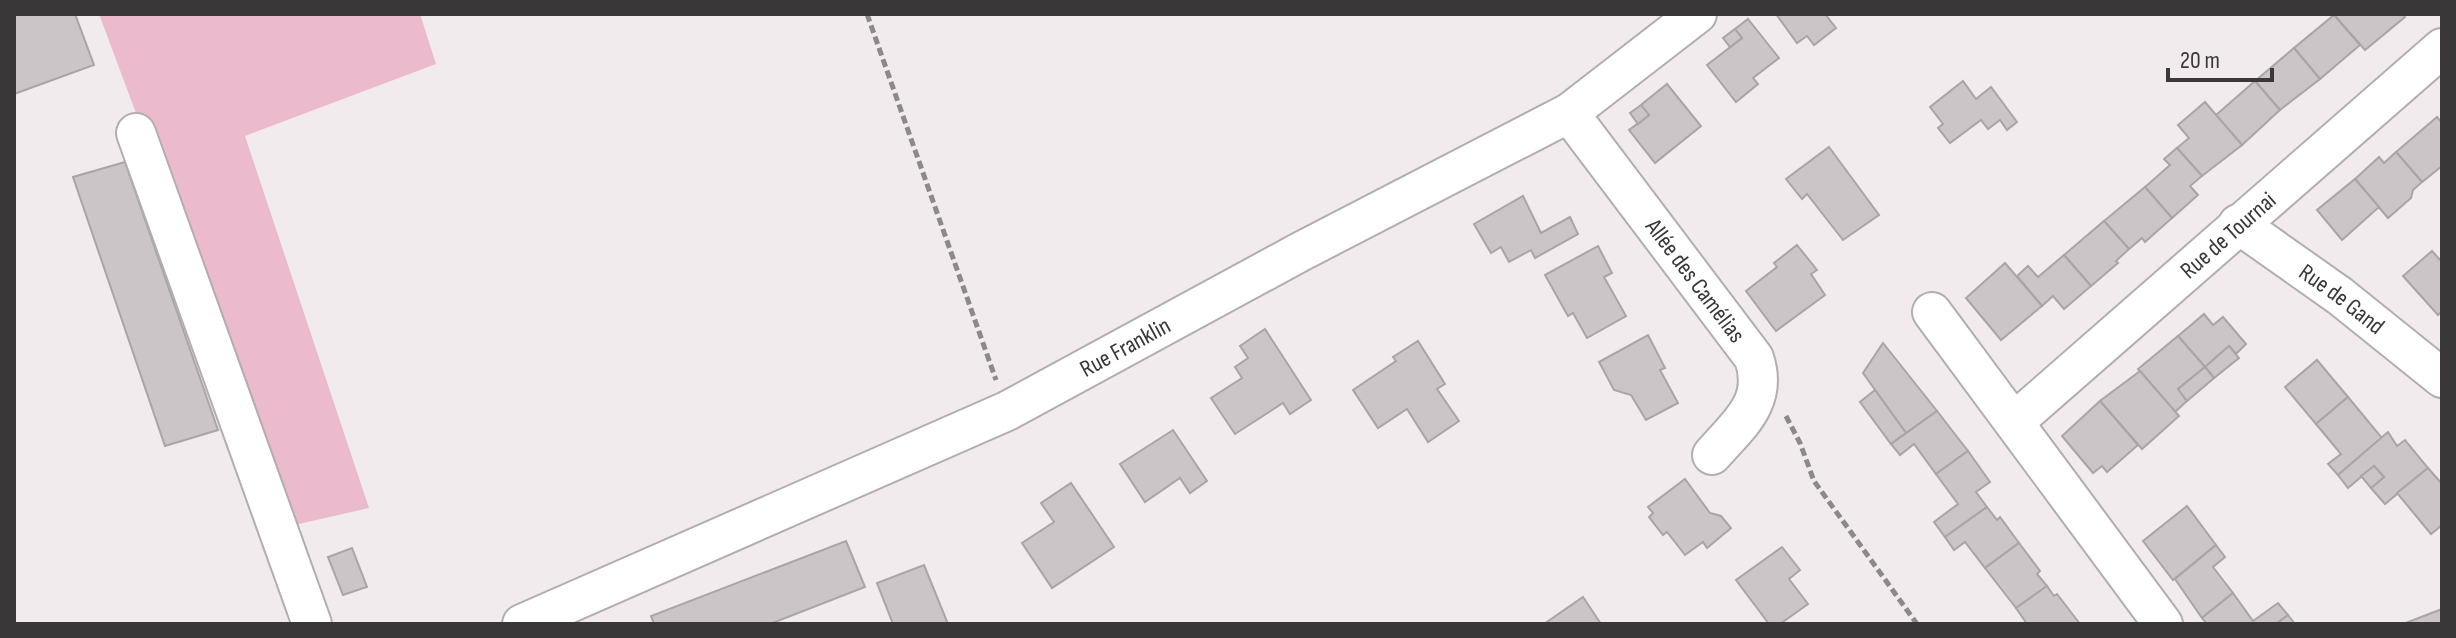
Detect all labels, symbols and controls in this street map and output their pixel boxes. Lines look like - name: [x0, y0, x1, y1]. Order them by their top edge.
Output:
- scale bar: [2168, 32, 2272, 82]
- text: 20 m: [2180, 46, 2220, 75]
- street label: Rue de Tournai: [2175, 186, 2282, 285]
- street label: Allée des Camélias: [1638, 212, 1751, 349]
- street label: Rue de Gand: [2293, 258, 2390, 341]
- street label: Rue Franklin: [1075, 311, 1176, 384]

